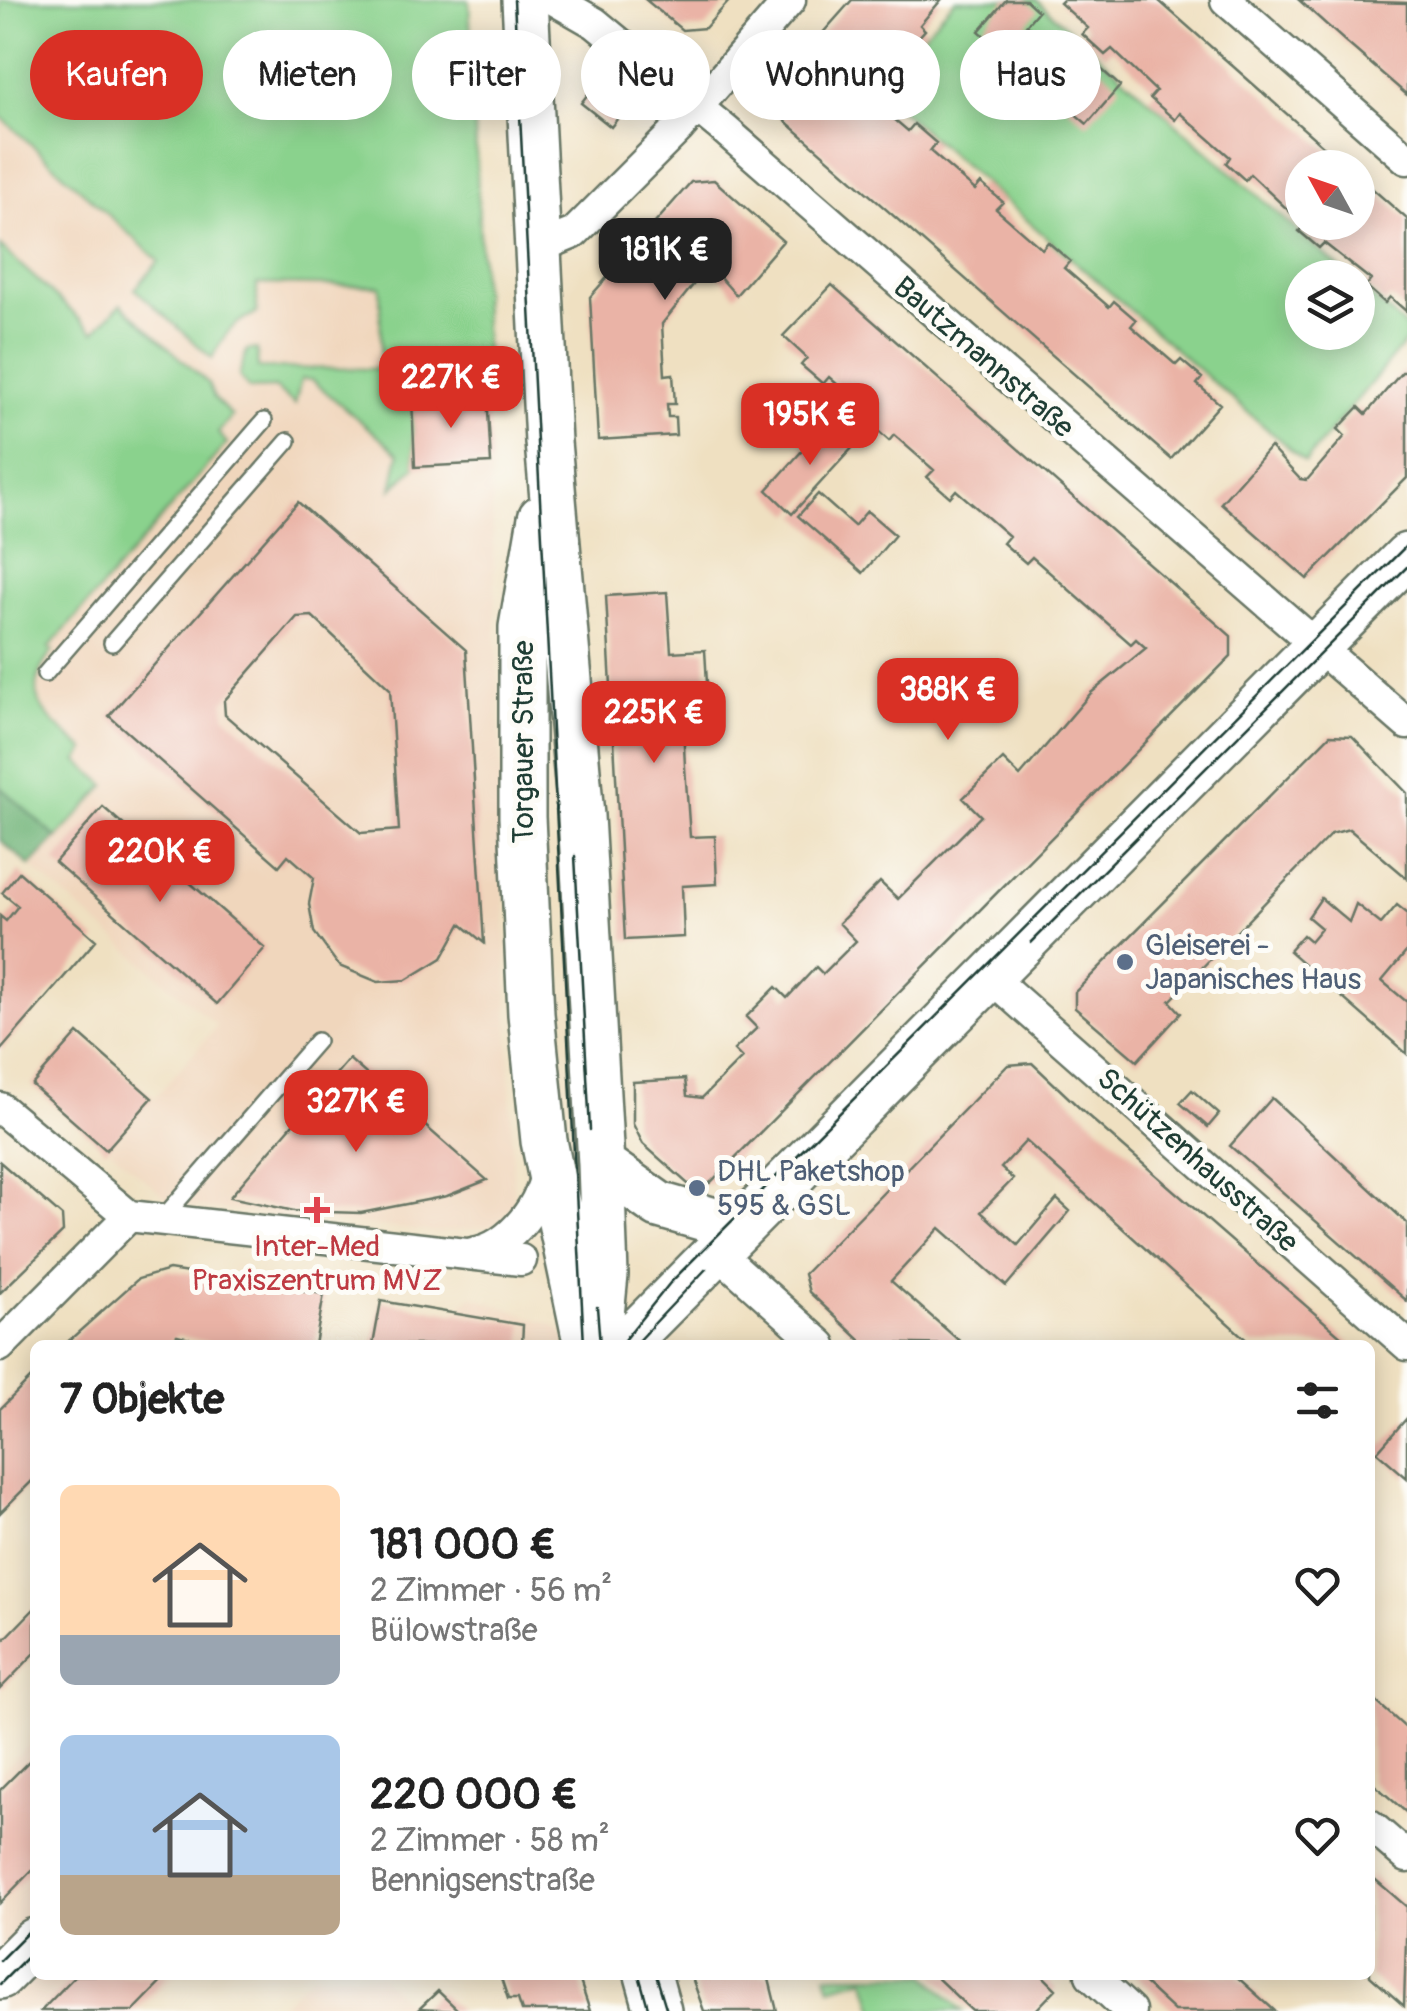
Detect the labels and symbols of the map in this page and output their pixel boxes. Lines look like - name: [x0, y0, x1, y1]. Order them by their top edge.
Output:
- north arrow: [1285, 150, 1375, 240]
- pin: 181K €: [584, 218, 746, 303]
- street label: Bautzmannstraße: [886, 269, 1082, 446]
- pin: 227K €: [370, 346, 532, 431]
- pin: 195K €: [729, 383, 891, 468]
- street label: Torgauer Straße: [505, 640, 542, 844]
- pin: 388K €: [867, 658, 1029, 743]
- pin: 225K €: [573, 681, 735, 766]
- pin: 220K €: [79, 820, 241, 905]
- place label: Gleiserei - Japanisches Haus: [1145, 927, 1361, 998]
- marker: Gleiserei - Japanisches Haus: [1114, 951, 1136, 973]
- street label: Schützenhausstraße: [1089, 1060, 1306, 1261]
- pin: 327K €: [275, 1070, 437, 1155]
- place label: DHL Paketshop 595 & GSL: [717, 1153, 905, 1224]
- marker: DHL Paketshop 595 & GSL: [686, 1177, 708, 1199]
- marker: Inter-Med Praxiszentrum MVZ: [304, 1197, 330, 1223]
- place label: Inter-Med Praxiszentrum MVZ: [191, 1228, 443, 1299]

